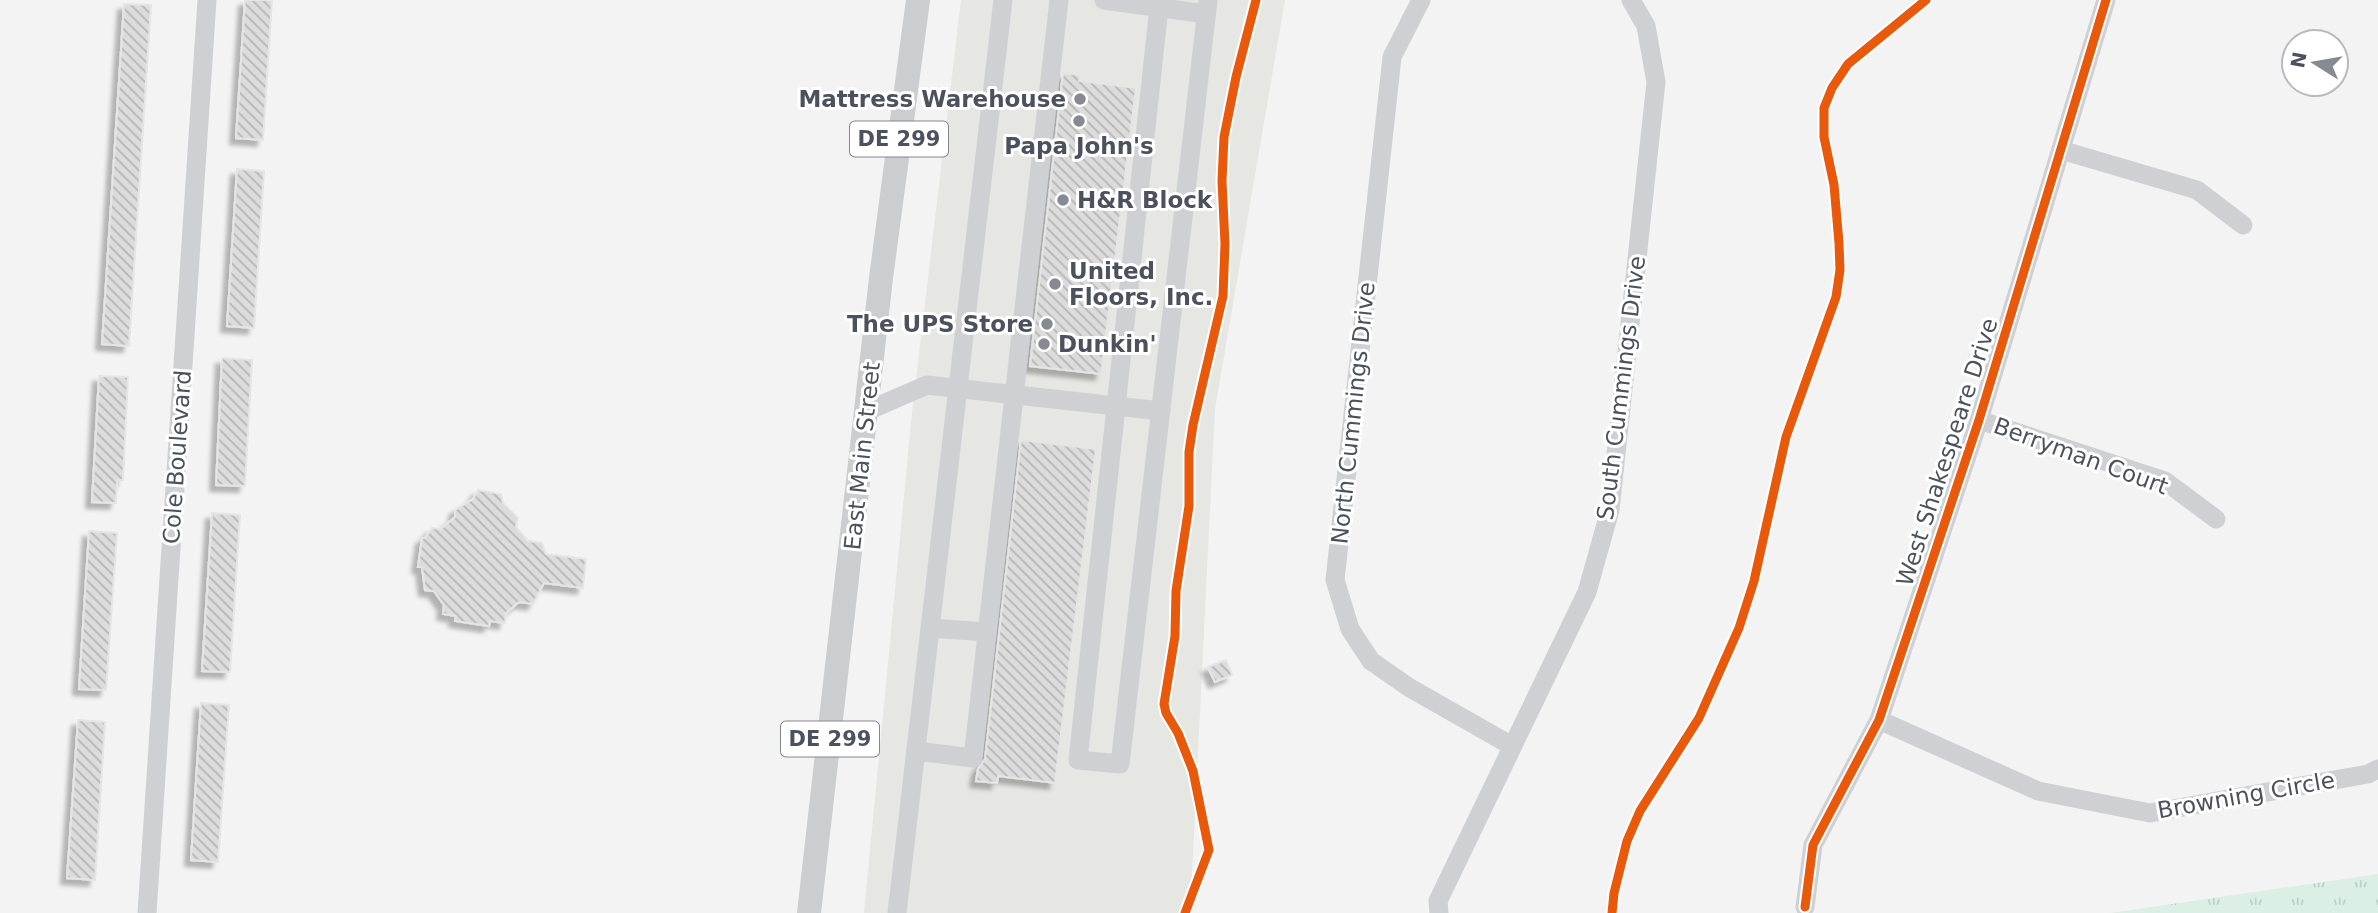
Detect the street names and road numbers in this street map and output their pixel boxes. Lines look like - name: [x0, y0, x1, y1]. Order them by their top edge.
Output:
- road number: DE 299: [850, 122, 948, 156]
- street label: South Cummings Drive: [1592, 255, 1650, 521]
- street label: North Cummings Drive: [1326, 281, 1380, 545]
- street label: West Shakespeare Drive: [1891, 315, 2003, 589]
- street label: East Main Street: [839, 361, 885, 551]
- street label: Cole Boulevard: [158, 369, 196, 545]
- street label: Berryman Court: [1990, 412, 2172, 500]
- road number: DE 299: [781, 722, 879, 756]
- street label: Browning Circle: [2155, 767, 2337, 823]

